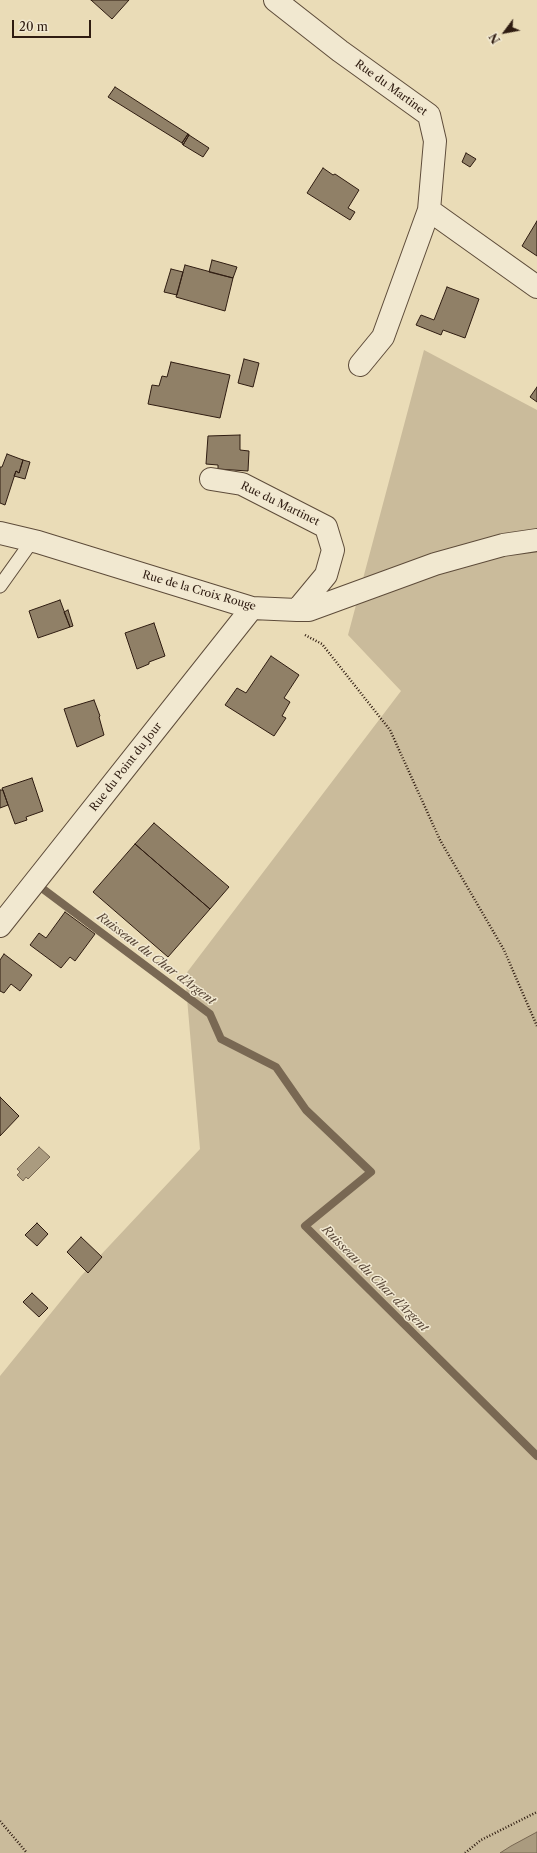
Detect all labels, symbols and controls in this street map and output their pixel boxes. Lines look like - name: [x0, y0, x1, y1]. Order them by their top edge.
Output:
- scale bar: [14, 12, 93, 38]
- north arrow: [485, 12, 525, 52]
- text: 20 m: [19, 19, 48, 34]
- text: N: [486, 31, 503, 46]
- street label: Rue du Martinet: [352, 57, 430, 119]
- street label: Rue du Martinet: [238, 479, 322, 529]
- street label: Rue de la Croix Rouge: [141, 568, 257, 614]
- street label: Rue du Point du Jour: [87, 720, 165, 814]
- water label: Ruisseau du Char d'Argent: [94, 910, 218, 1008]
- water label: Ruisseau du Char d'Argent: [319, 1223, 431, 1335]

